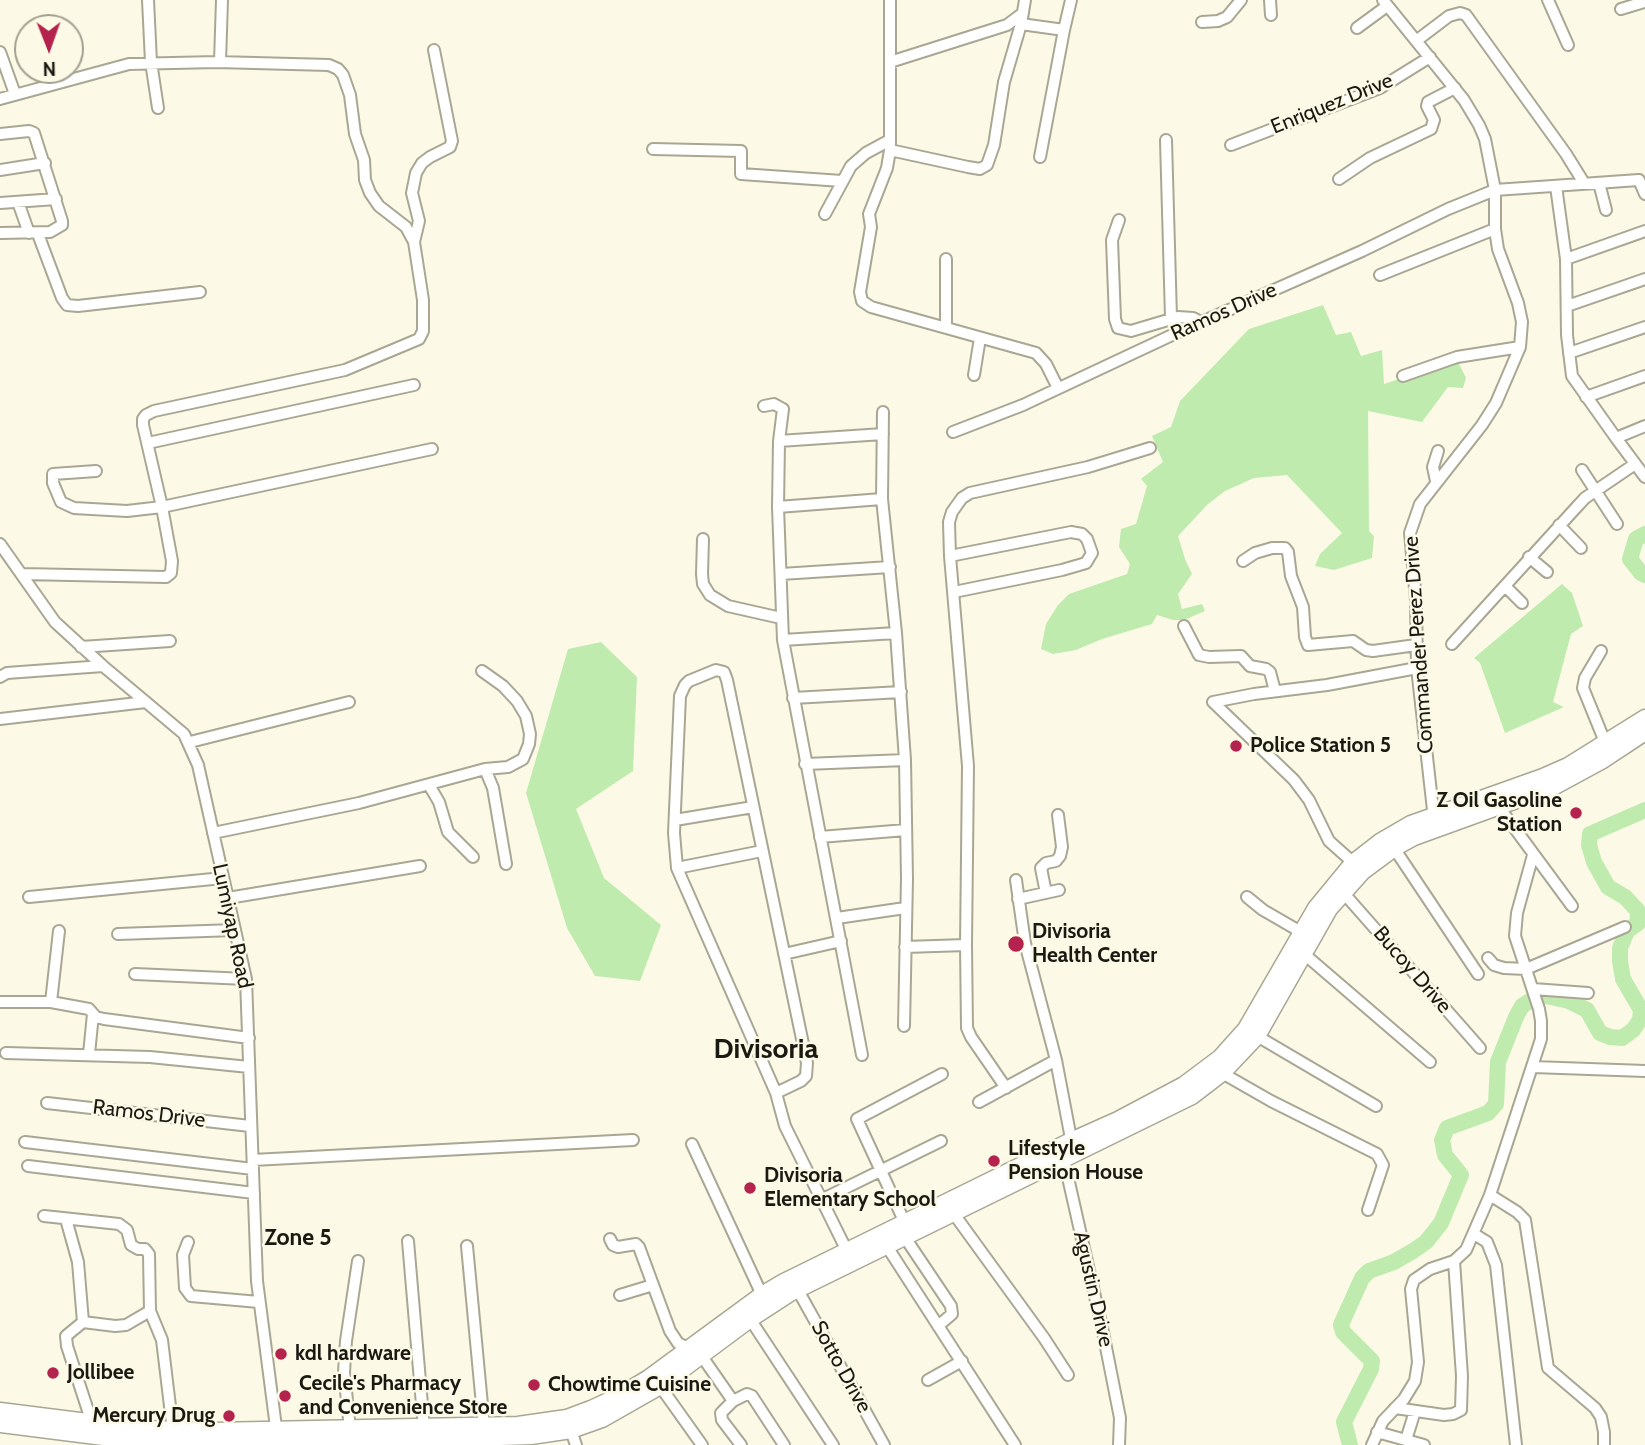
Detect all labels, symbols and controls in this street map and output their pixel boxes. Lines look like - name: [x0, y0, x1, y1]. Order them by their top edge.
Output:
- north arrow: [14, 14, 84, 84]
- text: N: [42, 57, 56, 80]
- street label: Enriquez Drive: [1267, 68, 1397, 140]
- street label: Ramos Drive: [1167, 277, 1281, 347]
- street label: Commander Perez Drive: [1399, 535, 1439, 755]
- place label: Police Station 5: [1250, 733, 1391, 759]
- marker: Police Station 5: [1228, 738, 1244, 754]
- place label: Z Oil Gasoline Station: [1436, 788, 1562, 838]
- marker: Z Oil Gasoline Station: [1568, 805, 1584, 821]
- street label: Lumiyap Road: [206, 861, 258, 991]
- place label: Divisoria Health Center: [1032, 919, 1157, 969]
- street label: Bucoy Drive: [1368, 922, 1456, 1018]
- marker: Divisoria Health Center: [1006, 934, 1026, 954]
- district label: Divisoria: [714, 1033, 818, 1067]
- street label: Ramos Drive: [91, 1095, 207, 1133]
- place label: Lifestyle Pension House: [1008, 1136, 1143, 1186]
- marker: Lifestyle Pension House: [986, 1153, 1002, 1169]
- place label: Divisoria Elementary School: [764, 1163, 936, 1213]
- marker: Divisoria Elementary School: [742, 1180, 758, 1196]
- district label: Zone 5: [264, 1224, 332, 1252]
- street label: Agustin Drive: [1067, 1229, 1119, 1349]
- street label: Sotto Drive: [805, 1317, 877, 1417]
- place label: kdl hardware: [295, 1341, 411, 1367]
- marker: kdl hardware: [273, 1346, 289, 1362]
- place label: Jollibee: [67, 1360, 134, 1386]
- marker: Jollibee: [45, 1365, 61, 1381]
- place label: Cecile's Pharmacy and Convenience Store: [299, 1371, 507, 1421]
- place label: Chowtime Cuisine: [548, 1372, 711, 1398]
- marker: Chowtime Cuisine: [526, 1377, 542, 1393]
- marker: Cecile's Pharmacy and Convenience Store: [277, 1388, 293, 1404]
- place label: Mercury Drug: [92, 1403, 215, 1429]
- marker: Mercury Drug: [221, 1408, 237, 1424]

